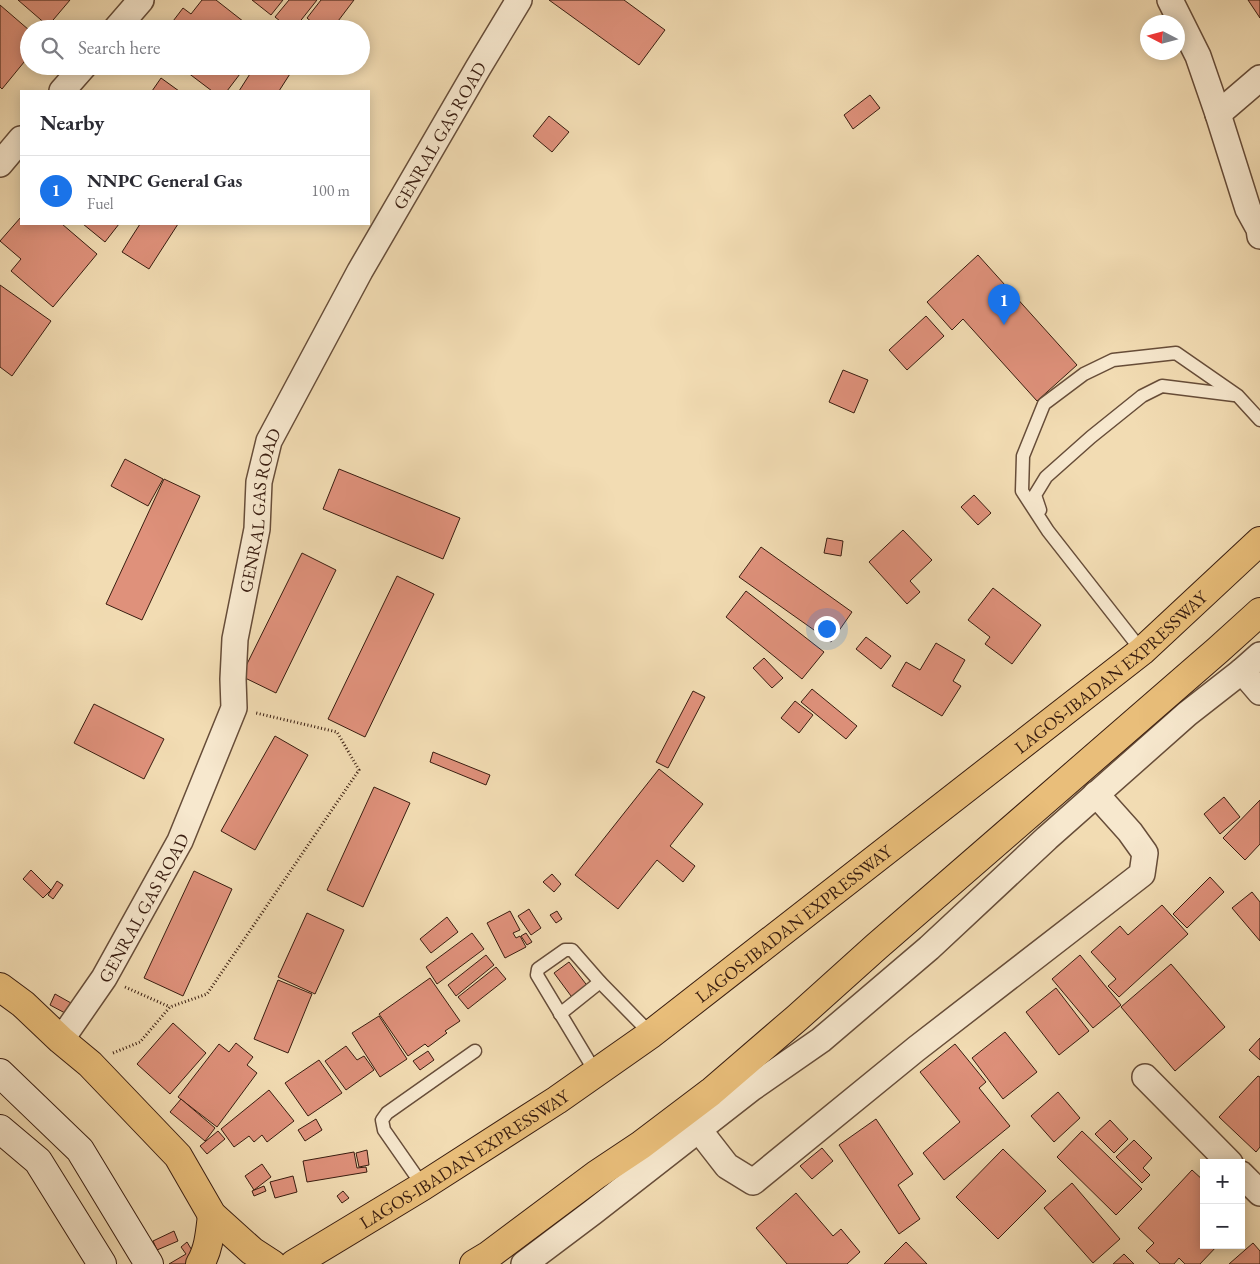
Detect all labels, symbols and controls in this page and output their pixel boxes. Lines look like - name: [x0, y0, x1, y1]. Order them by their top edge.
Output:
- north arrow: [1140, 15, 1185, 60]
- search box: [20, 20, 370, 75]
- icon: search: [38, 34, 66, 62]
- text: Search here: [78, 35, 160, 60]
- street label: GENRAL GAS ROAD: [387, 57, 491, 213]
- text: Nearby: [40, 109, 104, 136]
- text: NNPC General Gas: [87, 168, 242, 193]
- text: 1: [52, 180, 60, 201]
- text: 100 m: [311, 180, 350, 201]
- text: Fuel: [87, 193, 114, 214]
- pin: 1: [988, 284, 1020, 325]
- street label: GENRAL GAS ROAD: [233, 424, 286, 595]
- street label: LAGOS-IBADAN EXPRESSWAY: [1009, 584, 1213, 758]
- your location: [814, 616, 840, 642]
- street label: GENRAL GAS ROAD: [92, 830, 194, 986]
- street label: LAGOS-IBADAN EXPRESSWAY: [690, 838, 897, 1007]
- street label: LAGOS-IBADAN EXPRESSWAY: [355, 1083, 575, 1233]
- map controls: [1200, 1159, 1245, 1249]
- button: +: [1200, 1159, 1245, 1204]
- button: −: [1200, 1204, 1245, 1249]

